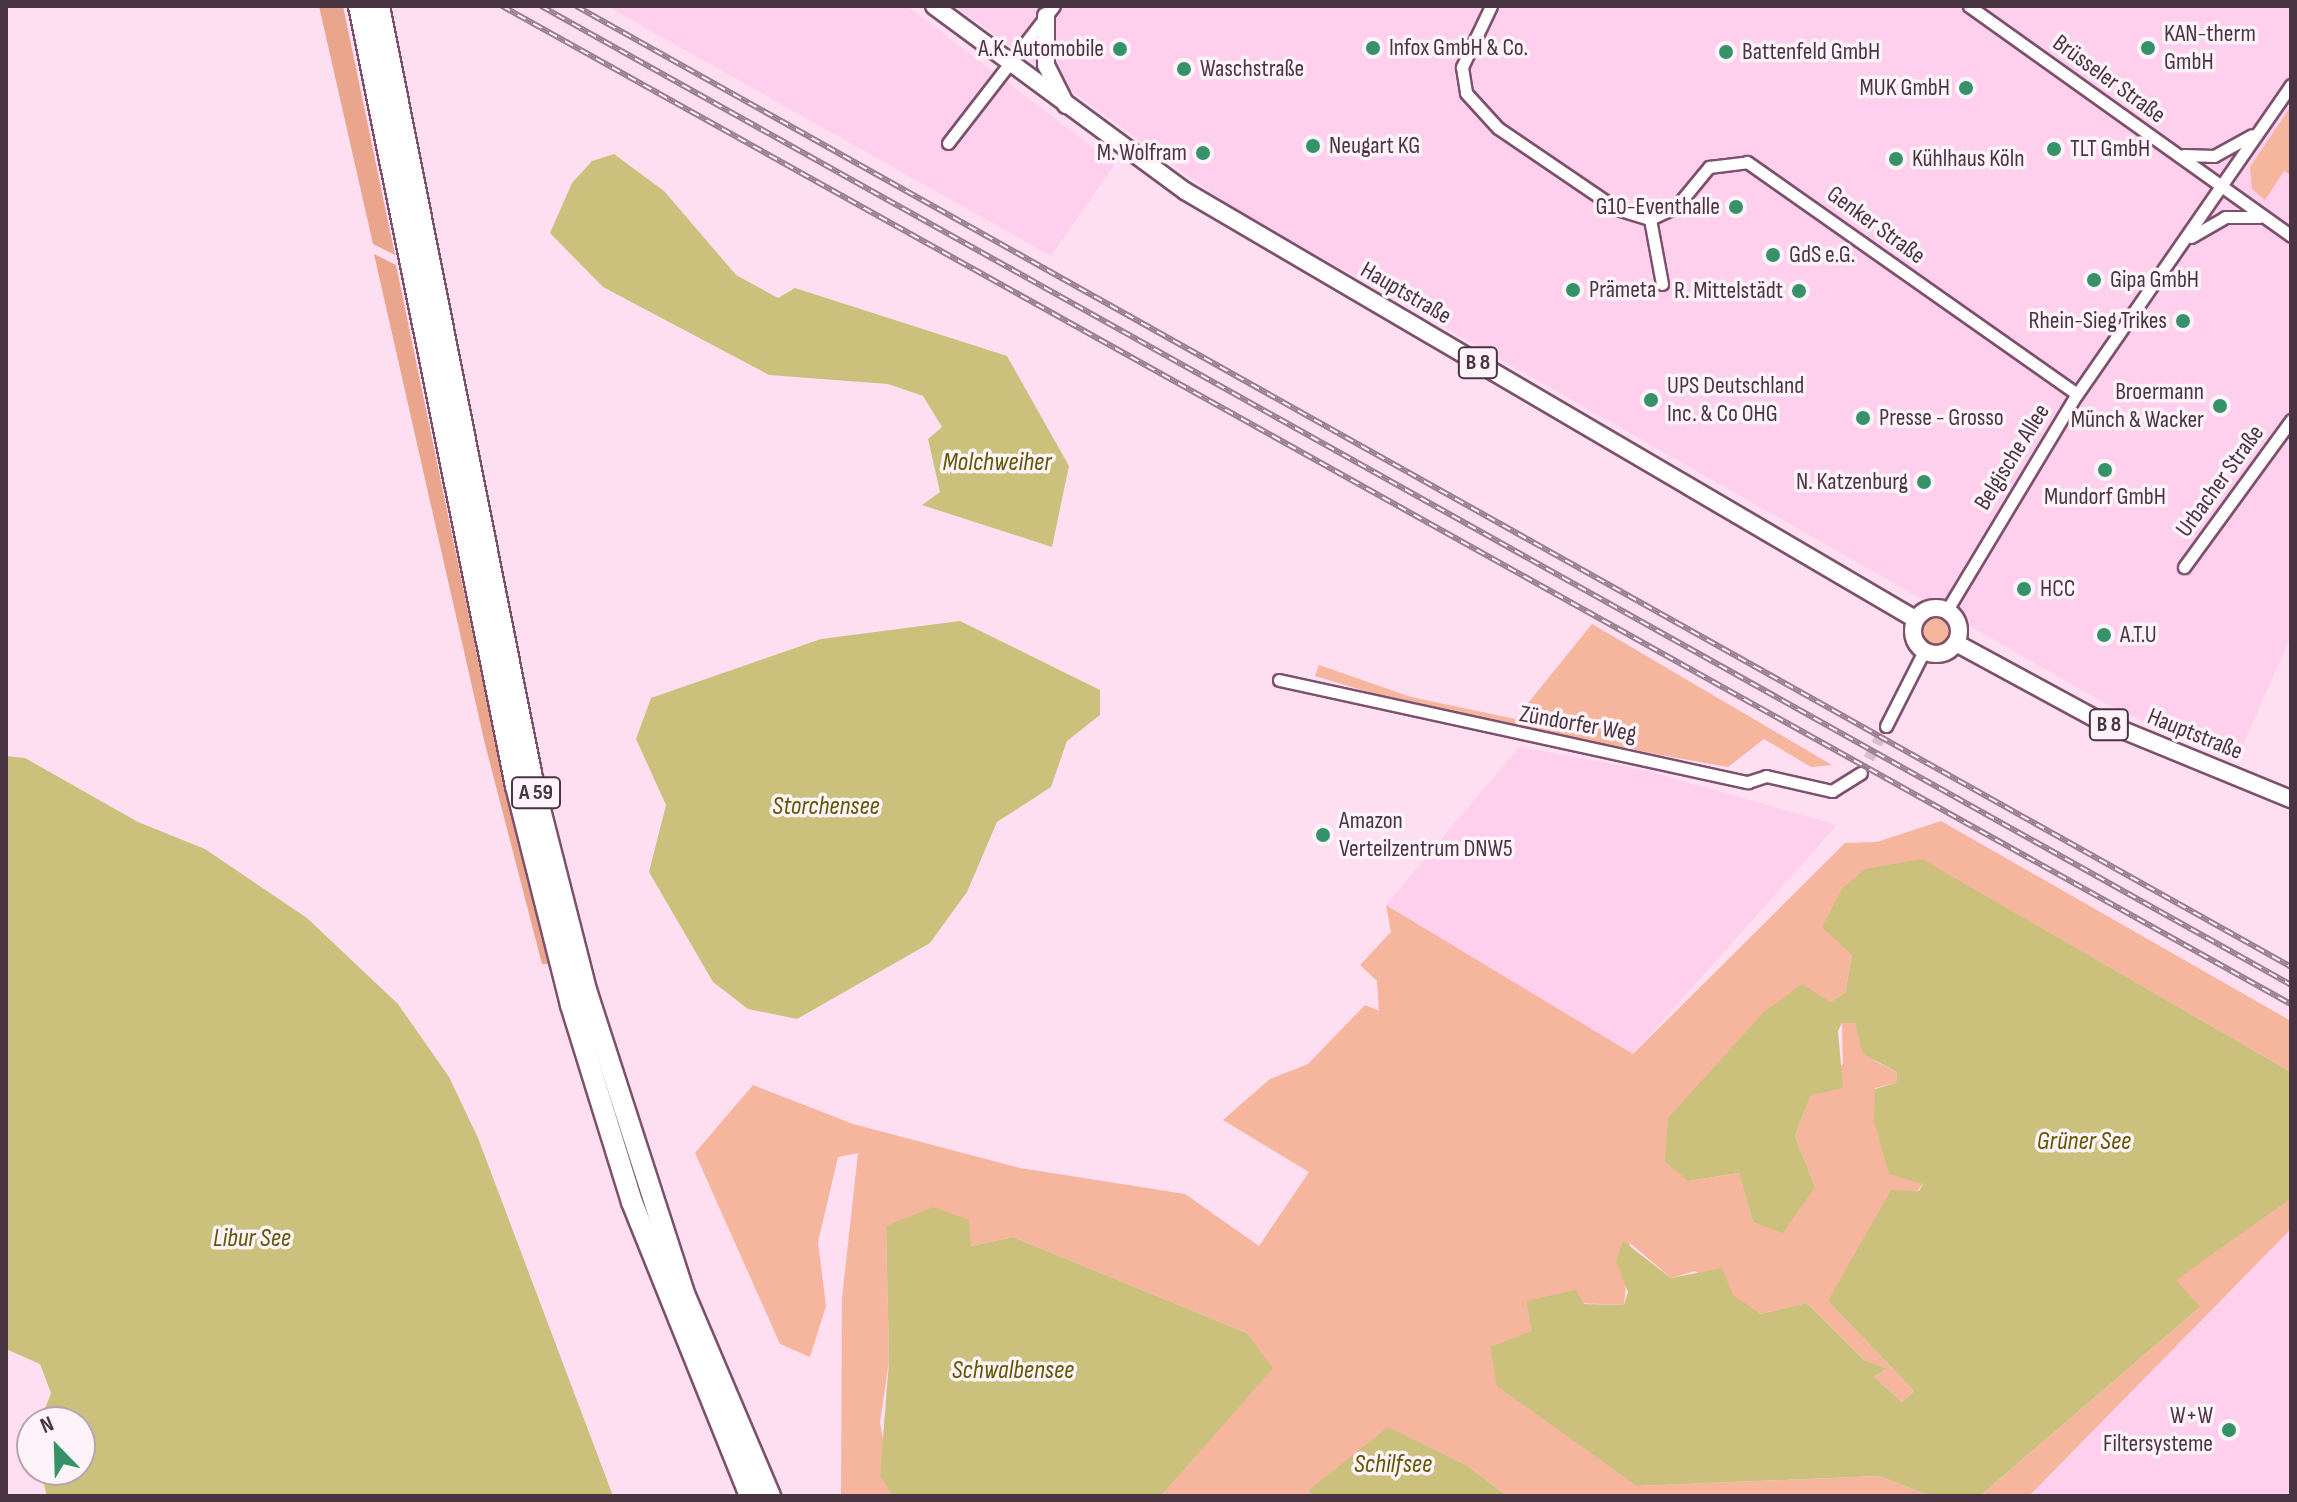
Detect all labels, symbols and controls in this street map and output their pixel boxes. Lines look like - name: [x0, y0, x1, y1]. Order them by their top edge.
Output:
- place label: KAN-therm GmbH: [2164, 20, 2256, 76]
- street label: Brüsseler Straße: [2047, 29, 2171, 129]
- place label: Infox GmbH & Co.: [1389, 34, 1528, 62]
- place label: A.K. Automobile: [978, 35, 1104, 63]
- place label: Battenfeld GmbH: [1742, 38, 1880, 66]
- marker: Infox GmbH & Co.: [1364, 39, 1382, 57]
- marker: KAN-therm GmbH: [2139, 39, 2157, 57]
- marker: A.K. Automobile: [1111, 40, 1129, 58]
- marker: Battenfeld GmbH: [1717, 43, 1735, 61]
- place label: Waschstraße: [1200, 55, 1304, 83]
- marker: Waschstraße: [1175, 60, 1193, 78]
- place label: MUK GmbH: [1860, 74, 1950, 102]
- marker: MUK GmbH: [1957, 79, 1975, 97]
- place label: Neugart KG: [1329, 132, 1420, 160]
- place label: TLT GmbH: [2070, 135, 2150, 163]
- marker: Neugart KG: [1304, 137, 1322, 155]
- place label: M. Wolfram: [1097, 139, 1187, 167]
- marker: TLT GmbH: [2045, 140, 2063, 158]
- marker: M. Wolfram: [1194, 144, 1212, 162]
- place label: Kühlhaus Köln: [1912, 145, 2024, 173]
- marker: Kühlhaus Köln: [1887, 150, 1905, 168]
- street label: Genker Straße: [1821, 180, 1931, 270]
- place label: G10-Eventhalle: [1596, 193, 1720, 221]
- marker: G10-Eventhalle: [1727, 198, 1745, 216]
- place label: GdS e.G.: [1789, 241, 1855, 269]
- marker: GdS e.G.: [1764, 246, 1782, 264]
- street label: Hauptstraße: [1356, 256, 1456, 330]
- place label: Gipa GmbH: [2110, 266, 2199, 294]
- marker: Gipa GmbH: [2085, 271, 2103, 289]
- place label: Prämeta: [1589, 276, 1656, 304]
- place label: R. Mittelstädt: [1674, 277, 1783, 305]
- marker: Prämeta: [1564, 281, 1582, 299]
- marker: R. Mittelstädt: [1790, 282, 1808, 300]
- place label: Rhein-Sieg Trikes: [2028, 307, 2167, 335]
- marker: Rhein-Sieg Trikes: [2174, 312, 2192, 330]
- road number: B 8: [1456, 345, 1500, 381]
- place label: UPS Deutschland Inc. & Co OHG: [1667, 372, 1804, 428]
- place label: Broermann Münch & Wacker: [2071, 378, 2204, 434]
- marker: UPS Deutschland Inc. & Co OHG: [1642, 391, 1660, 409]
- marker: Broermann Münch & Wacker: [2211, 397, 2229, 415]
- street label: Belgische Allee: [1968, 399, 2056, 515]
- place label: Presse - Grosso: [1879, 404, 2004, 432]
- marker: Presse - Grosso: [1854, 409, 1872, 427]
- street label: Urbacher Straße: [2170, 419, 2270, 543]
- water label: Molchweiher: [942, 447, 1052, 479]
- marker: Mundorf GmbH: [2096, 461, 2114, 479]
- place label: N. Katzenburg: [1796, 468, 1908, 496]
- marker: N. Katzenburg: [1915, 473, 1933, 491]
- place label: Mundorf GmbH: [2044, 483, 2166, 511]
- place label: HCC: [2040, 575, 2075, 603]
- marker: HCC: [2015, 580, 2033, 598]
- place label: A.T.U: [2120, 621, 2157, 649]
- marker: A.T.U: [2095, 626, 2113, 644]
- street label: Zündorfer Weg: [1517, 700, 1639, 748]
- street label: Hauptstraße: [2143, 702, 2247, 766]
- road number: B 8: [2087, 707, 2131, 743]
- road number: A 59: [510, 775, 562, 811]
- water label: Storchensee: [772, 791, 880, 823]
- place label: Amazon Verteilzentrum DNW5: [1339, 807, 1513, 863]
- marker: Amazon Verteilzentrum DNW5: [1314, 826, 1332, 844]
- water label: Grüner See: [2037, 1126, 2131, 1158]
- water label: Libur See: [213, 1223, 291, 1255]
- water label: Schwalbensee: [952, 1355, 1074, 1387]
- place label: W+W Filtersysteme: [2103, 1402, 2213, 1458]
- north arrow: [16, 1406, 96, 1486]
- text: N: [37, 1411, 58, 1440]
- marker: W+W Filtersysteme: [2220, 1421, 2238, 1439]
- water label: Schilfsee: [1354, 1449, 1432, 1481]

